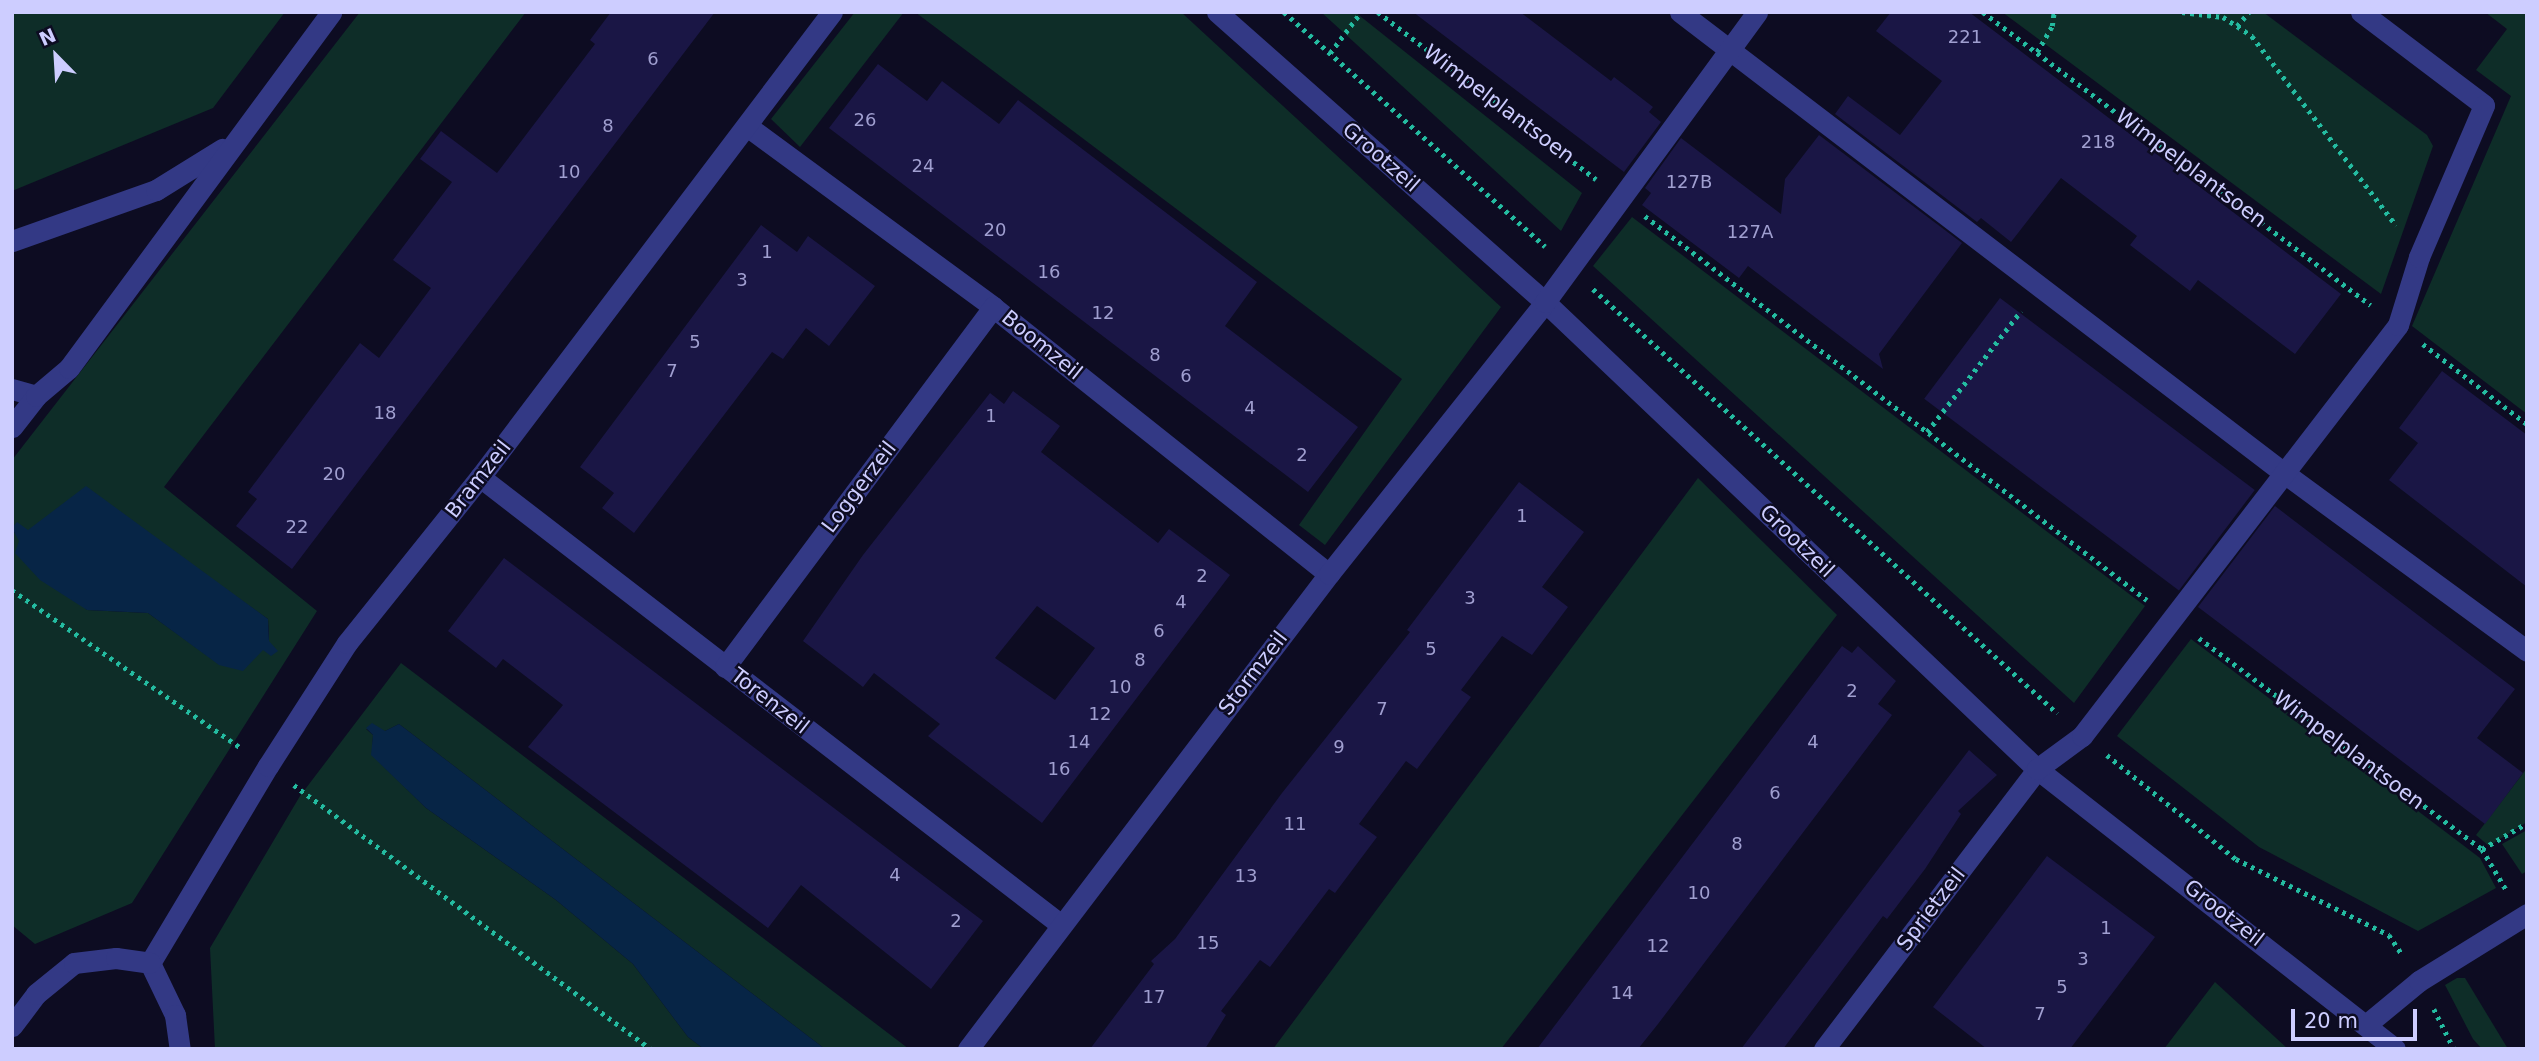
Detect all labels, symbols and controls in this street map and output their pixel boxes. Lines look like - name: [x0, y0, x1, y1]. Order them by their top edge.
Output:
- north arrow: [21, 21, 91, 91]
- text: N: [36, 24, 59, 50]
- house number: 221: [1948, 26, 1982, 48]
- street label: Wimpelplantsoen: [1419, 39, 1579, 169]
- house number: 6: [647, 48, 659, 70]
- street label: Wimpelplantsoen: [2111, 103, 2271, 233]
- house number: 26: [854, 109, 876, 131]
- house number: 8: [602, 115, 614, 137]
- street label: Grootzeil: [1337, 117, 1425, 197]
- house number: 218: [2081, 131, 2115, 153]
- house number: 24: [912, 155, 934, 177]
- house number: 10: [558, 161, 580, 183]
- house number: 127B: [1666, 171, 1712, 193]
- house number: 20: [984, 219, 1006, 241]
- house number: 127A: [1727, 221, 1773, 243]
- house number: 1: [761, 241, 773, 263]
- house number: 16: [1038, 261, 1060, 283]
- house number: 3: [736, 269, 748, 291]
- house number: 12: [1092, 302, 1114, 324]
- street label: Boomzeil: [997, 305, 1087, 385]
- house number: 5: [689, 331, 701, 353]
- house number: 8: [1149, 344, 1161, 366]
- house number: 7: [666, 360, 678, 382]
- house number: 6: [1180, 365, 1192, 387]
- house number: 4: [1244, 397, 1256, 419]
- house number: 18: [374, 402, 396, 424]
- house number: 1: [985, 405, 997, 427]
- street label: Bramzeil: [440, 435, 516, 523]
- street label: Loggerzeil: [816, 436, 902, 538]
- house number: 2: [1296, 444, 1308, 466]
- house number: 20: [323, 463, 345, 485]
- street label: Grootzeil: [1754, 499, 1840, 583]
- house number: 1: [1516, 505, 1528, 527]
- house number: 22: [286, 516, 308, 538]
- house number: 2: [1196, 565, 1208, 587]
- house number: 3: [1464, 587, 1476, 609]
- house number: 4: [1175, 591, 1187, 613]
- house number: 6: [1153, 620, 1165, 642]
- street label: Stormzeil: [1213, 626, 1293, 720]
- house number: 5: [1425, 638, 1437, 660]
- house number: 8: [1134, 649, 1146, 671]
- street label: Torenzeil: [726, 663, 814, 739]
- house number: 10: [1109, 676, 1131, 698]
- house number: 2: [1846, 680, 1858, 702]
- street label: Wimpelplantsoen: [2269, 685, 2429, 815]
- house number: 7: [1376, 698, 1388, 720]
- house number: 12: [1089, 703, 1111, 725]
- house number: 14: [1068, 731, 1090, 753]
- house number: 4: [1807, 731, 1819, 753]
- house number: 9: [1333, 736, 1345, 758]
- house number: 16: [1048, 758, 1070, 780]
- house number: 6: [1769, 782, 1781, 804]
- house number: 11: [1284, 813, 1306, 835]
- house number: 8: [1731, 833, 1743, 855]
- street label: Sprietzeil: [1891, 862, 1971, 956]
- house number: 4: [889, 864, 901, 886]
- house number: 13: [1235, 865, 1257, 887]
- street label: Grootzeil: [2179, 874, 2269, 952]
- house number: 10: [1688, 882, 1710, 904]
- house number: 2: [950, 910, 962, 932]
- house number: 1: [2100, 917, 2112, 939]
- house number: 15: [1197, 932, 1219, 954]
- house number: 12: [1647, 935, 1669, 957]
- house number: 3: [2077, 948, 2089, 970]
- house number: 5: [2056, 976, 2068, 998]
- house number: 14: [1611, 982, 1633, 1004]
- house number: 17: [1143, 986, 1165, 1008]
- scale bar: [2294, 995, 2420, 1038]
- house number: 7: [2034, 1003, 2046, 1025]
- text: 20 m: [2304, 1009, 2358, 1033]

